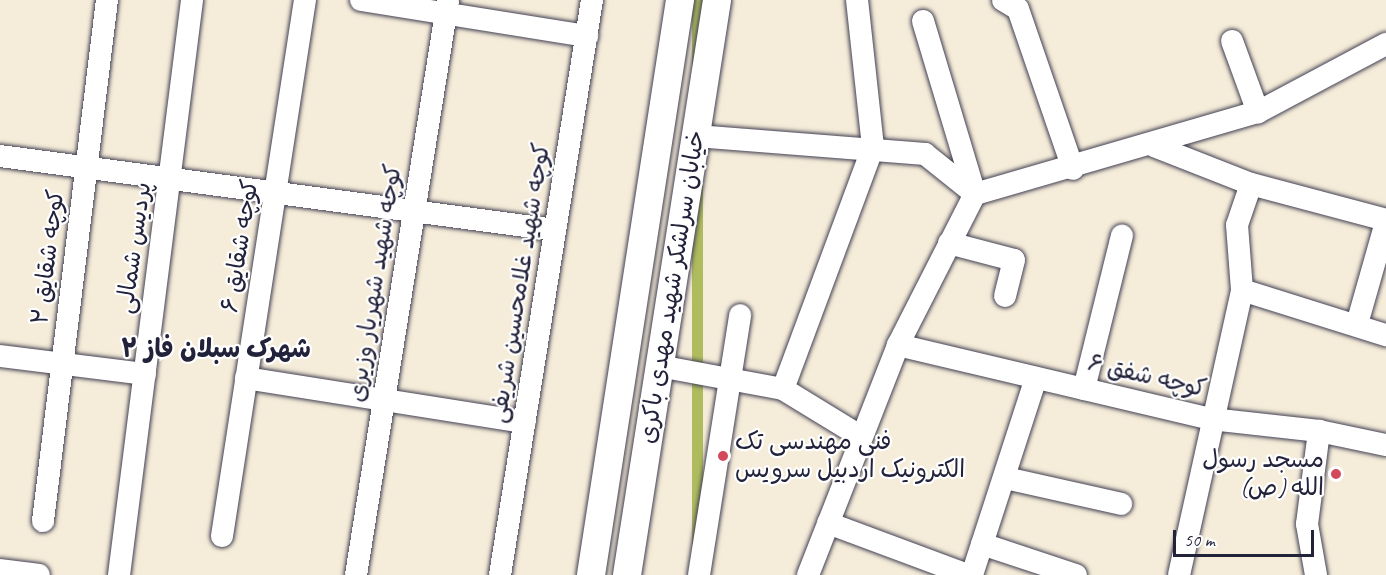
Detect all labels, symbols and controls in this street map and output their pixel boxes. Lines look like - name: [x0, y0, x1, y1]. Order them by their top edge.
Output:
- street label: خیابان سرلشکر شهید مهدی باکری: [633, 128, 711, 446]
- street label: کوچه شهید غلامحسین شریفی: [484, 141, 556, 425]
- street label: کوچه شهید شهریار وزیری: [342, 162, 408, 404]
- street label: کوچه شقایق ۶: [215, 177, 265, 315]
- street label: پردیس شمالی: [111, 180, 157, 316]
- street label: کوچه شقایق ۲: [25, 188, 71, 326]
- district label: شهرک سبلان فاز ۲: [121, 333, 311, 365]
- street label: کوچه شفق ۶: [1085, 348, 1209, 404]
- place label: فنی مهندسی تک الکترونیک اردبیل سرویس: [735, 428, 965, 484]
- place label: مسجد رسول الله (ص): [1202, 446, 1324, 502]
- marker: فنی مهندسی تک الکترونیک اردبیل سرویس: [716, 449, 730, 463]
- marker: مسجد رسول الله (ص): [1329, 467, 1343, 481]
- scale bar: [1176, 518, 1317, 556]
- text: 50 m: [1184, 529, 1215, 551]

